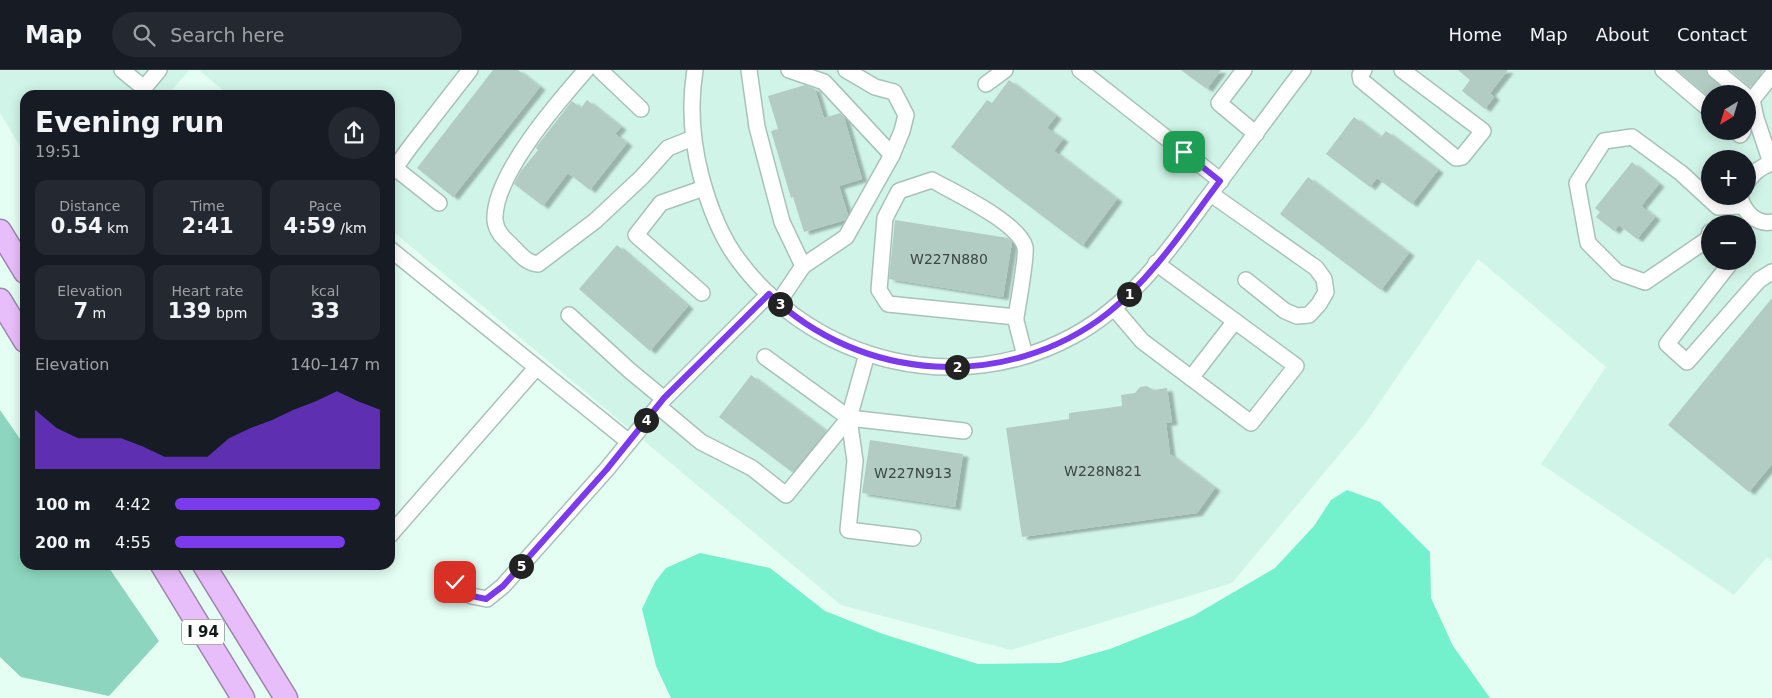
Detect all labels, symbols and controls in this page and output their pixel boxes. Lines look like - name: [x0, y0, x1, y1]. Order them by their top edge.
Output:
- search box: [112, 12, 462, 57]
- text: Map: [25, 21, 82, 49]
- icon: search: [130, 21, 158, 49]
- text: Search here: [170, 24, 284, 46]
- text: Home: [1449, 24, 1502, 45]
- text: Map: [1530, 24, 1568, 45]
- text: About: [1596, 24, 1649, 45]
- text: Contact: [1677, 24, 1747, 45]
- north arrow: [1701, 85, 1756, 140]
- map controls: [1701, 85, 1756, 270]
- text: Evening run: [35, 106, 224, 139]
- button: share: [328, 107, 380, 159]
- pin: [1163, 131, 1205, 173]
- icon: arrive: [1170, 138, 1198, 166]
- text: 19:51: [35, 142, 81, 161]
- button: +: [1701, 150, 1756, 205]
- text: Distance: [59, 198, 120, 214]
- text: Time: [190, 198, 225, 214]
- text: Pace: [309, 198, 342, 214]
- text: 0.54: [51, 214, 103, 238]
- text: 2:41: [181, 214, 234, 238]
- text: 4:59: [284, 214, 336, 238]
- button: −: [1701, 215, 1756, 270]
- text: km: [103, 220, 129, 236]
- text: /km: [336, 220, 367, 236]
- house number: W227N880: [910, 251, 988, 267]
- pin: 1: [1116, 282, 1142, 306]
- text: Elevation: [57, 283, 122, 299]
- text: Heart rate: [172, 283, 243, 299]
- text: kcal: [311, 283, 339, 299]
- text: 1: [1125, 286, 1134, 302]
- pin: 3: [768, 292, 792, 316]
- text: 3: [776, 296, 785, 312]
- text: 7: [73, 299, 88, 323]
- text: 139: [168, 299, 211, 323]
- text: 33: [311, 299, 340, 323]
- text: m: [88, 305, 106, 321]
- text: bpm: [211, 305, 247, 321]
- pin: 2: [944, 354, 970, 380]
- text: Elevation: [35, 355, 109, 374]
- text: 140–147 m: [290, 355, 380, 374]
- text: 2: [953, 359, 962, 375]
- pin: 4: [634, 408, 658, 432]
- text: 4: [642, 412, 651, 428]
- house number: W228N821: [1064, 463, 1142, 479]
- house number: W227N913: [874, 465, 952, 481]
- text: 100 m: [35, 495, 91, 514]
- text: 4:42: [115, 495, 151, 514]
- text: 200 m: [35, 533, 91, 552]
- text: 4:55: [115, 533, 151, 552]
- pin: 5: [508, 554, 534, 578]
- text: 5: [517, 558, 526, 574]
- pin: [434, 561, 476, 603]
- icon: check: [441, 568, 469, 596]
- road number: I 94: [182, 620, 224, 644]

